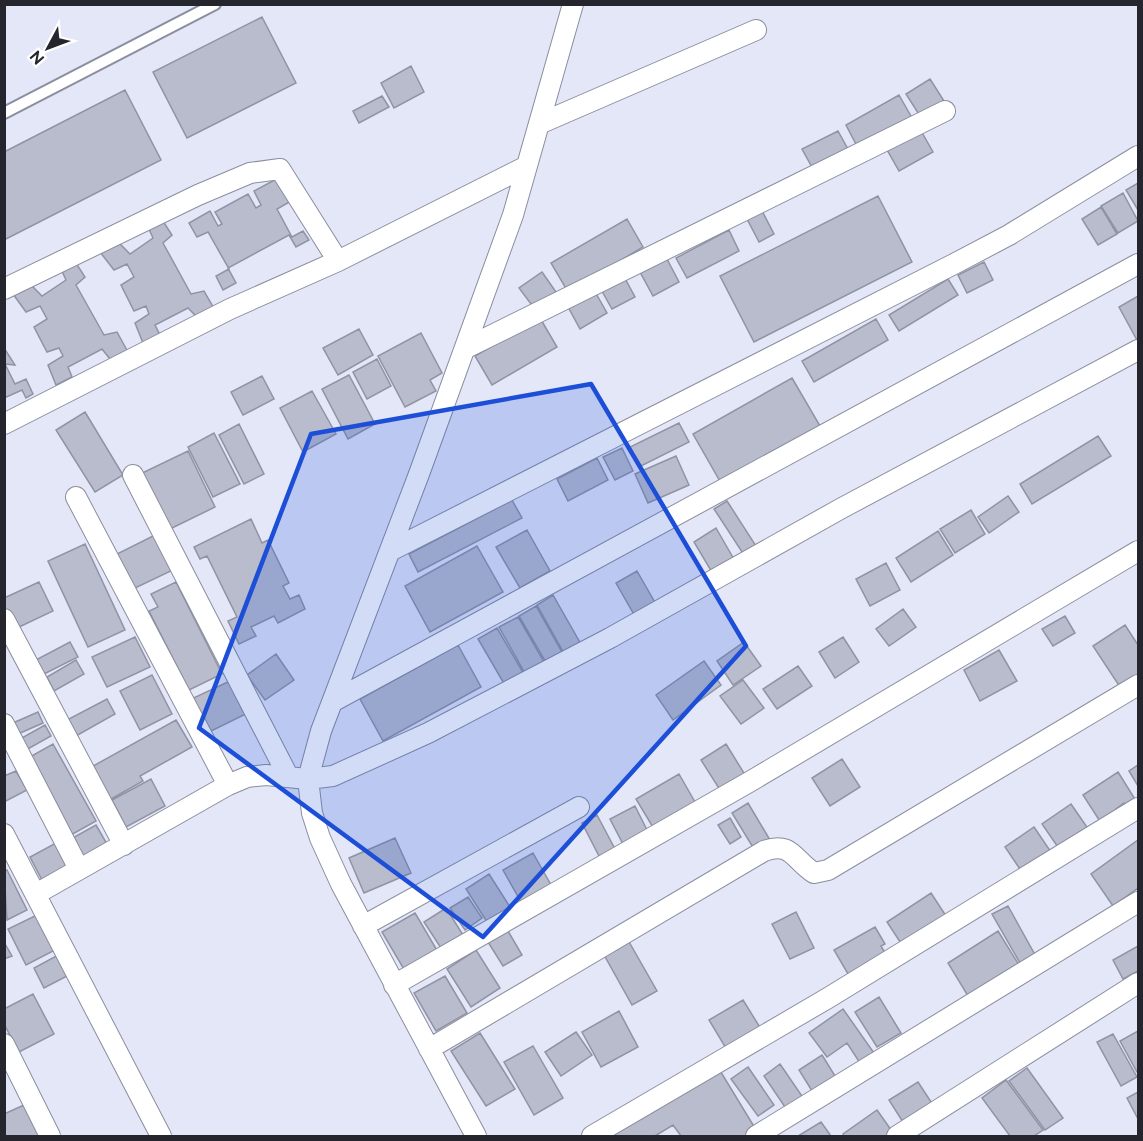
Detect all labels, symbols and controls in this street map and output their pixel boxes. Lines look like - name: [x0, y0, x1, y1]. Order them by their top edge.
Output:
- north arrow: [18, 18, 78, 78]
- text: N: [26, 47, 48, 68]

